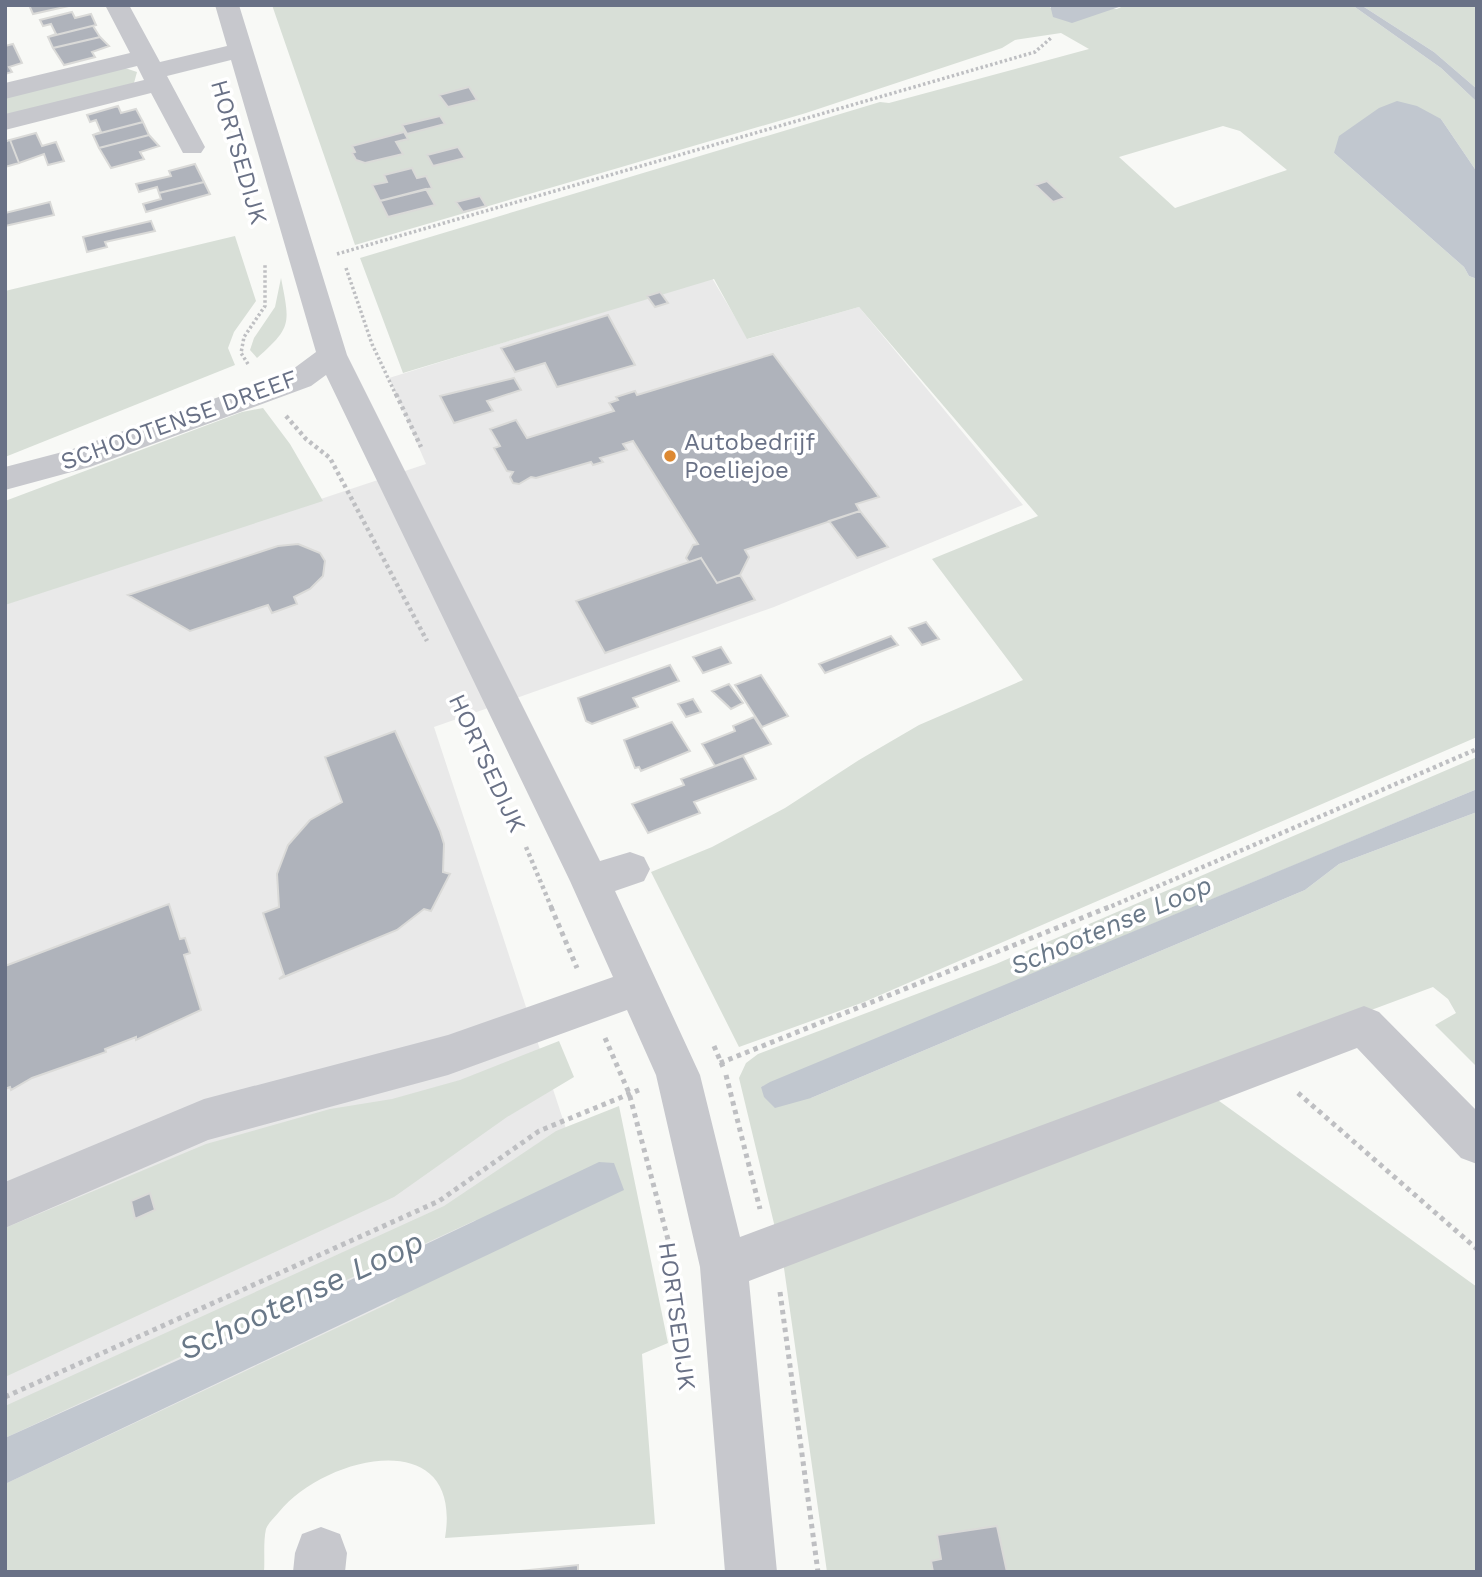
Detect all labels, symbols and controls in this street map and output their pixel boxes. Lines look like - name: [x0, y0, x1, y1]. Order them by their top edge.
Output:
- street label: HORTSEDIJK: [205, 76, 273, 228]
- street label: SCHOOTENSE DREEF: [57, 364, 301, 476]
- place label: Autobedrijf Poeliejoe: [684, 428, 815, 484]
- marker: Autobedrijf Poeliejoe: [662, 448, 678, 464]
- street label: HORTSEDIJK: [443, 689, 531, 837]
- water label: Schootense Loop: [1006, 869, 1216, 981]
- water label: Schootense Loop: [173, 1222, 429, 1368]
- street label: HORTSEDIJK: [653, 1240, 701, 1392]

